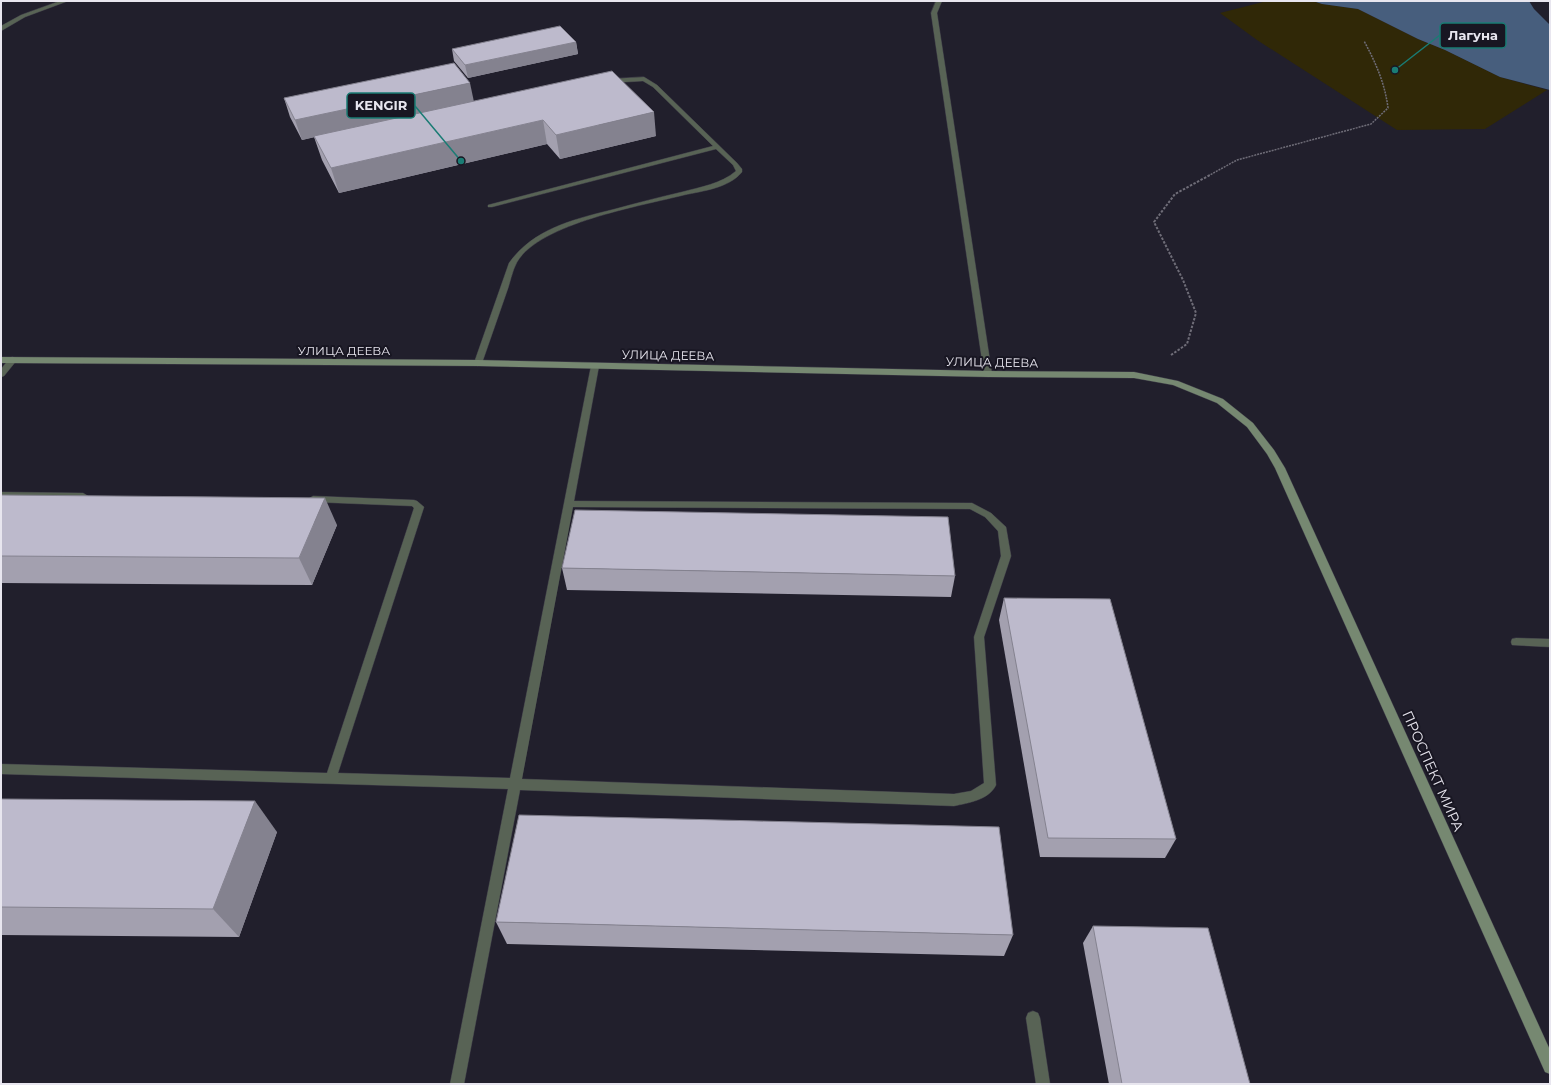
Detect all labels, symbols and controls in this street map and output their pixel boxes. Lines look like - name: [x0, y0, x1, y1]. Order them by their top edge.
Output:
- callout: Лагуна: [1440, 23, 1506, 48]
- text: Лагуна: [1448, 27, 1498, 43]
- callout: KENGIR: [347, 93, 415, 118]
- text: KENGIR: [355, 97, 408, 113]
- street label: УЛИЦА ДЕЕВА: [298, 343, 390, 358]
- street label: УЛИЦА ДЕЕВА: [622, 347, 714, 363]
- street label: УЛИЦА ДЕЕВА: [946, 354, 1038, 370]
- street label: ПРОСПЕКТ МИРА: [1398, 708, 1468, 835]

